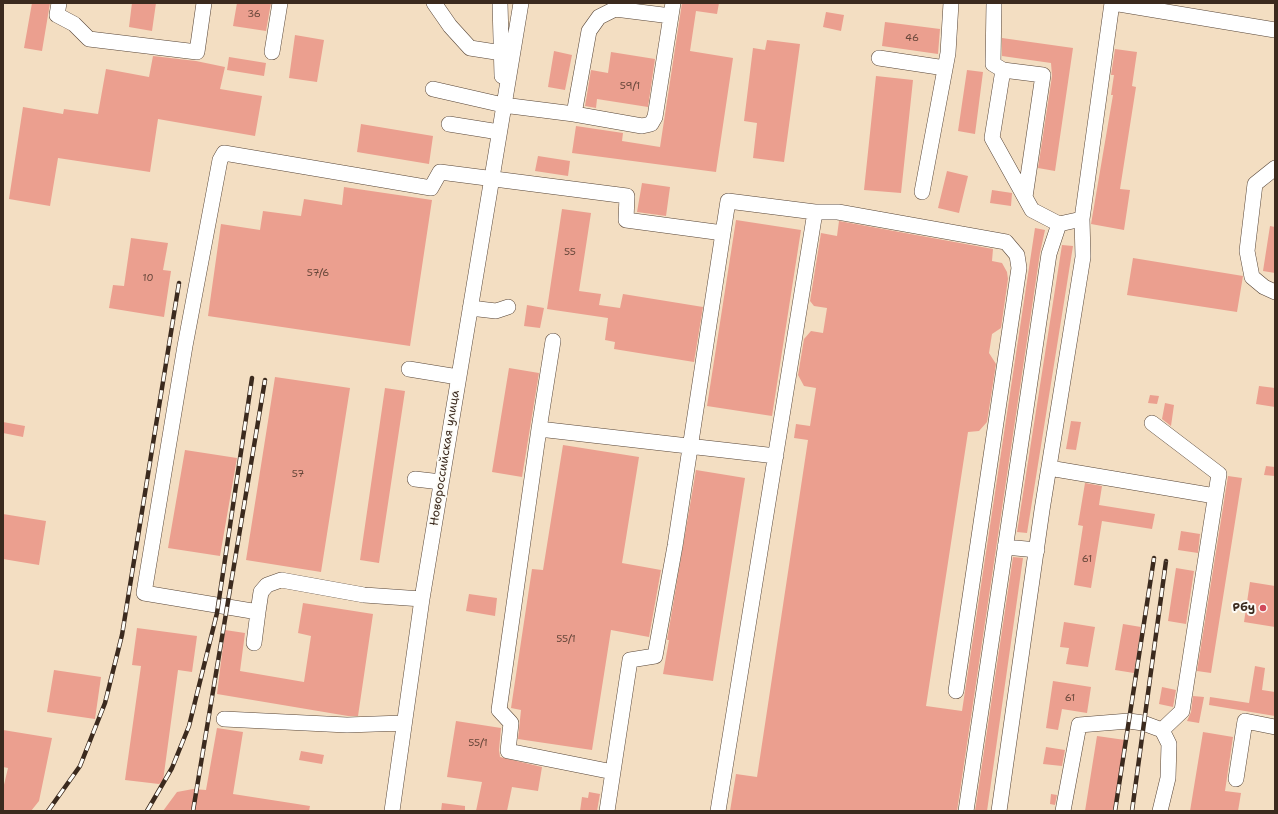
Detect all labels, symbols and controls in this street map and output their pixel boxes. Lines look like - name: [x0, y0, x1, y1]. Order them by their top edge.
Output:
- house number: 36: [247, 8, 261, 20]
- house number: 46: [905, 32, 919, 44]
- house number: 59/1: [620, 80, 640, 92]
- house number: 55: [564, 246, 576, 258]
- house number: 57/6: [307, 267, 329, 279]
- house number: 10: [143, 272, 153, 284]
- street label: Новороссийская улица: [427, 389, 463, 527]
- house number: 57: [292, 468, 304, 480]
- house number: 61: [1082, 553, 1092, 565]
- place label: Рбу: [1233, 601, 1255, 615]
- marker: Рбу: [1258, 603, 1268, 613]
- house number: 55/1: [556, 633, 576, 645]
- house number: 61: [1065, 692, 1075, 704]
- house number: 55/1: [468, 737, 488, 749]

